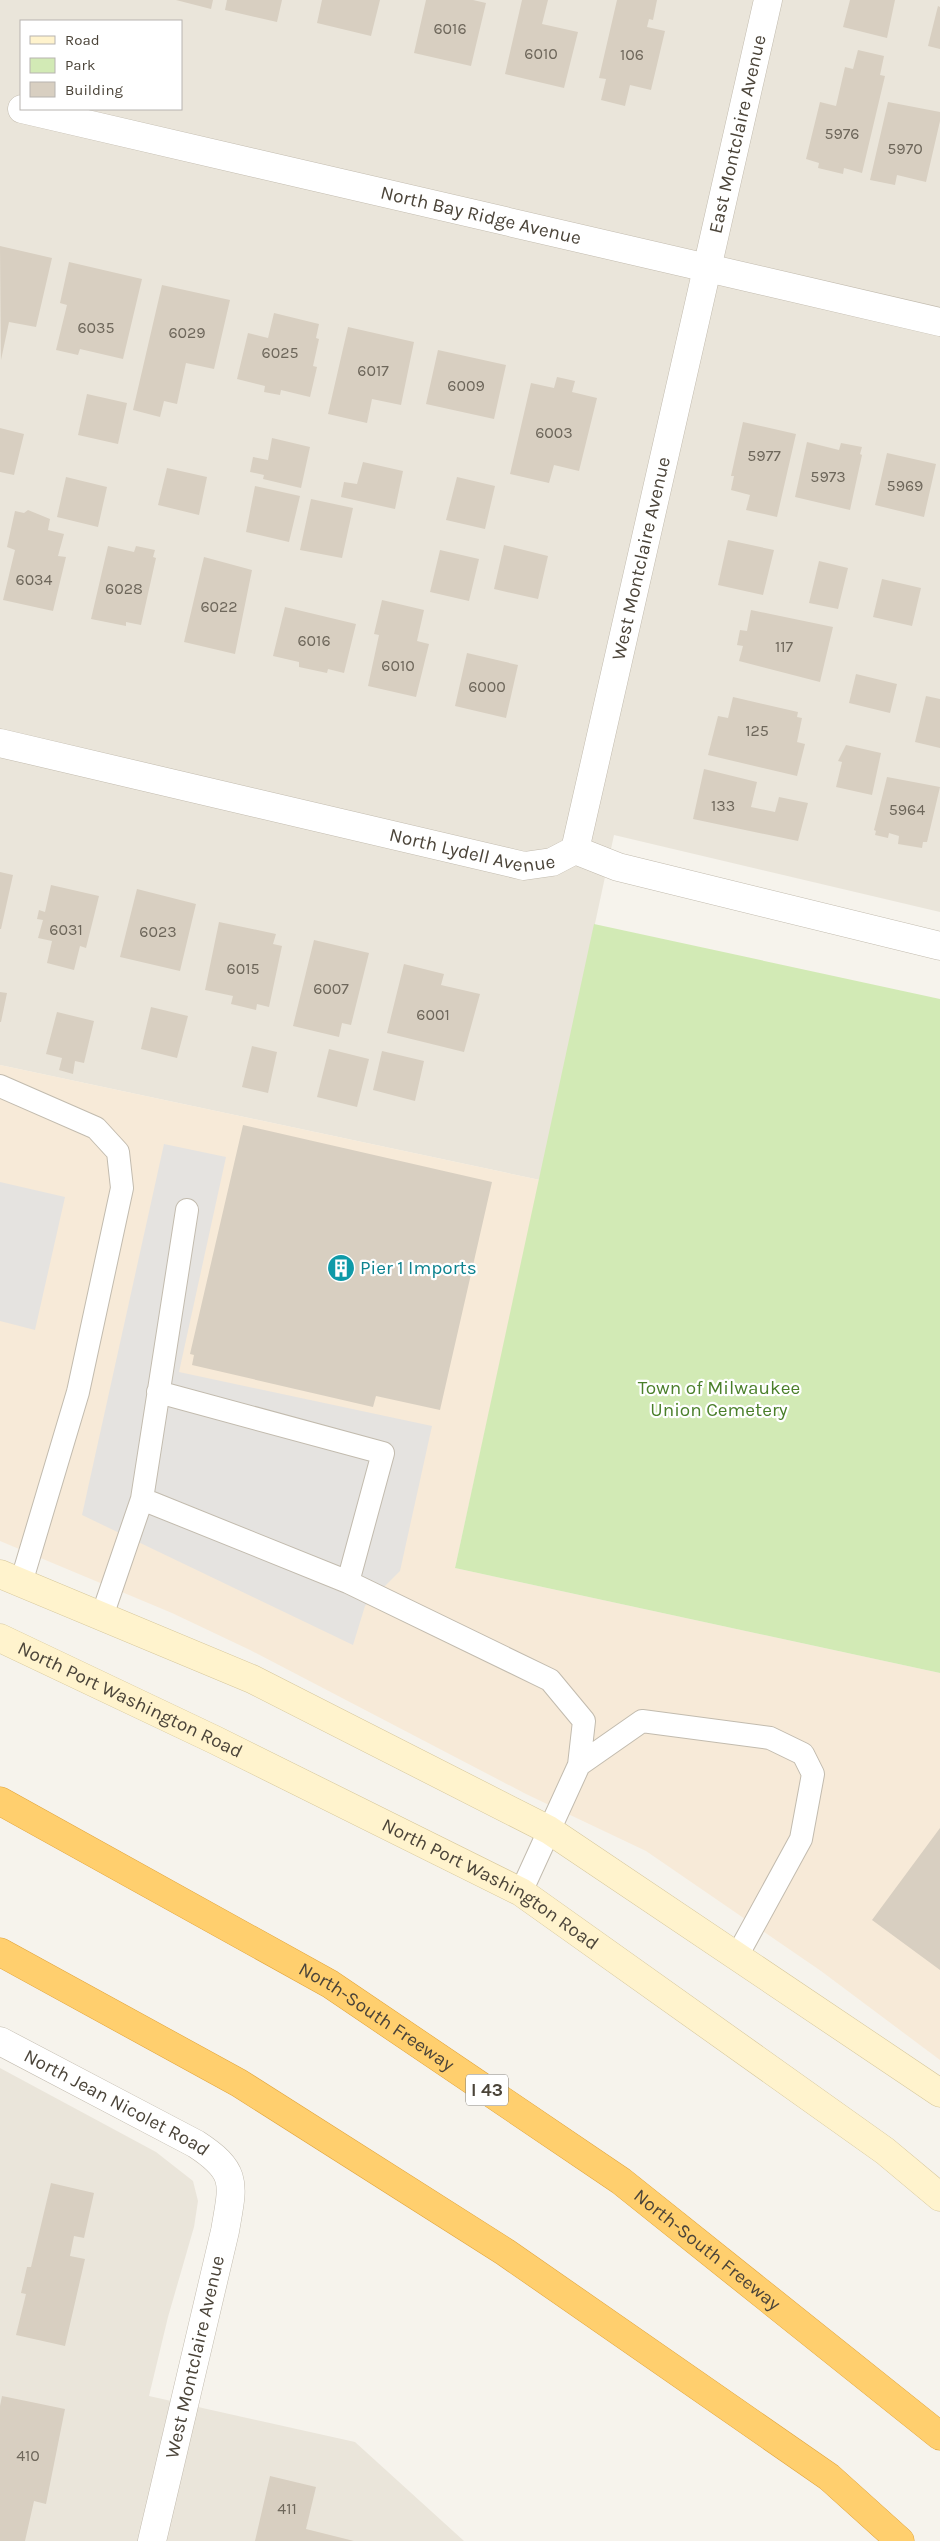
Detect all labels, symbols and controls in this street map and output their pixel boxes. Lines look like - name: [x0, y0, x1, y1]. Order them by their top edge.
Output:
- house number: 6016: [433, 19, 467, 38]
- legend: [20, 20, 182, 110]
- text: Road: [65, 31, 100, 49]
- street label: East Montclaire Avenue: [704, 33, 771, 236]
- house number: 6010: [524, 44, 558, 63]
- house number: 106: [620, 45, 644, 64]
- text: Park: [65, 56, 95, 74]
- text: Building: [65, 81, 123, 99]
- house number: 5976: [825, 124, 859, 143]
- house number: 5970: [887, 139, 923, 158]
- street label: North Bay Ridge Avenue: [378, 182, 583, 249]
- house number: 6035: [77, 318, 115, 337]
- house number: 6029: [168, 323, 206, 342]
- house number: 6025: [262, 343, 298, 362]
- house number: 6017: [357, 361, 389, 380]
- house number: 6009: [447, 376, 485, 395]
- house number: 6003: [535, 423, 573, 442]
- house number: 5977: [747, 446, 781, 465]
- street label: West Montclaire Avenue: [607, 455, 675, 662]
- house number: 5973: [810, 467, 846, 486]
- house number: 5969: [887, 476, 923, 495]
- house number: 6034: [15, 570, 53, 589]
- house number: 6028: [105, 579, 143, 598]
- house number: 6022: [200, 597, 238, 616]
- house number: 6016: [297, 631, 331, 650]
- house number: 117: [775, 637, 794, 656]
- house number: 6010: [381, 656, 415, 675]
- house number: 6000: [468, 677, 506, 696]
- house number: 125: [745, 721, 769, 740]
- house number: 133: [711, 796, 735, 815]
- house number: 5964: [889, 800, 925, 819]
- street label: North Lydell Avenue: [387, 824, 557, 877]
- house number: 6031: [49, 920, 83, 939]
- house number: 6023: [139, 922, 177, 941]
- house number: 6015: [227, 959, 259, 978]
- house number: 6007: [313, 979, 349, 998]
- house number: 6001: [416, 1005, 450, 1024]
- building icon: Pier 1 Imports: [326, 1253, 356, 1283]
- place label: Pier 1 Imports: [360, 1257, 477, 1279]
- park label: Town of Milwaukee Union Cemetery: [638, 1377, 800, 1421]
- street label: North Port Washington Road: [14, 1637, 246, 1763]
- street label: North Port Washington Road: [378, 1814, 603, 1955]
- street label: North-South Freeway: [295, 1958, 458, 2076]
- street label: North Jean Nicolet Road: [20, 2045, 214, 2161]
- road number: I 43: [466, 2074, 508, 2106]
- street label: North-South Freeway: [629, 2185, 785, 2315]
- street label: West Montclaire Avenue: [161, 2253, 229, 2461]
- house number: 410: [16, 2446, 40, 2465]
- house number: 411: [277, 2499, 297, 2518]

